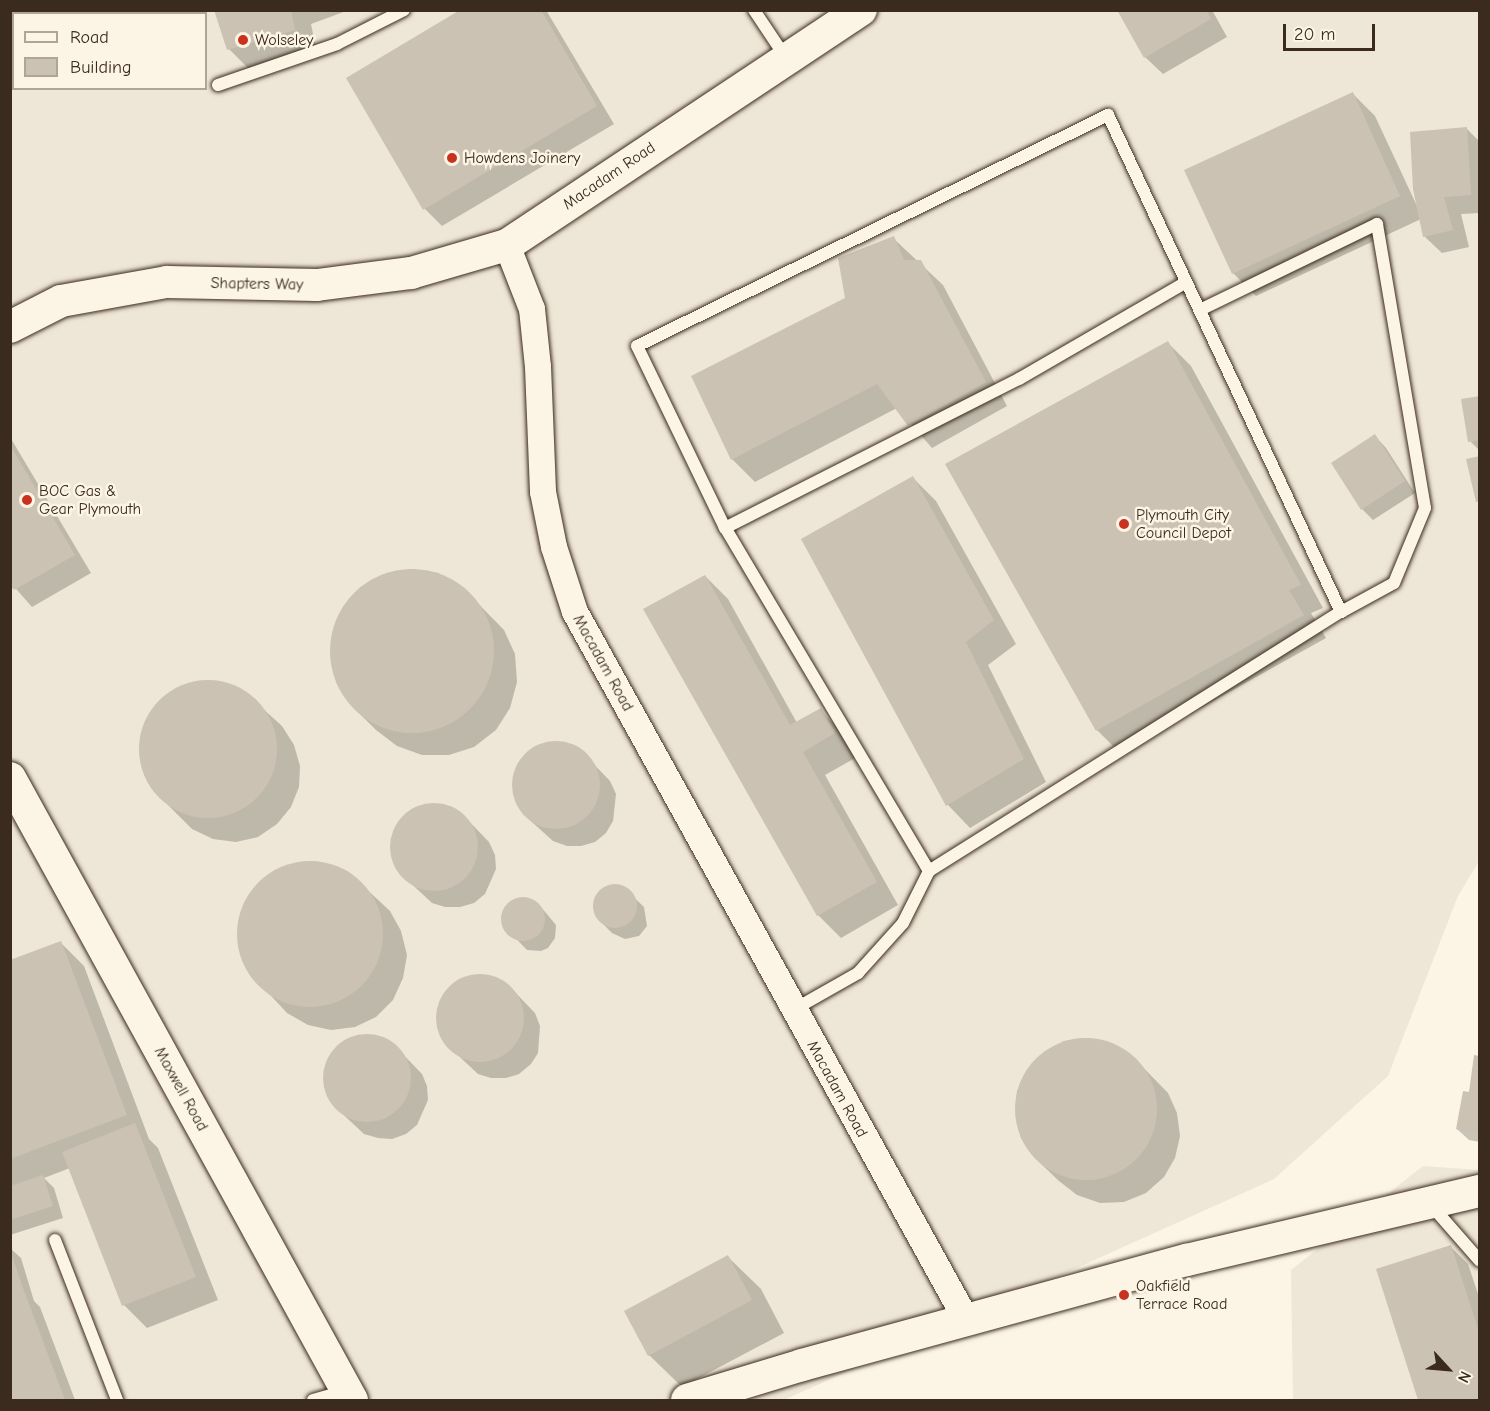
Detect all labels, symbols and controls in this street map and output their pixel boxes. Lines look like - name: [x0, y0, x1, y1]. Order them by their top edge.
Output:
- legend: [12, 12, 207, 90]
- scale bar: [1286, 12, 1378, 50]
- text: 20 m: [1294, 24, 1335, 45]
- text: Road: [70, 27, 109, 48]
- place label: Wolseley: [255, 30, 313, 50]
- marker: Wolseley: [236, 33, 250, 47]
- text: Building: [70, 57, 132, 78]
- street label: Macadam Road: [559, 138, 659, 214]
- place label: Howdens Joinery: [464, 148, 580, 168]
- marker: Howdens Joinery: [445, 151, 459, 165]
- street label: Shapters Way: [210, 274, 304, 294]
- place label: BOC Gas & Gear Plymouth: [39, 481, 141, 519]
- marker: BOC Gas & Gear Plymouth: [20, 493, 34, 507]
- place label: Plymouth City Council Depot: [1136, 505, 1231, 543]
- marker: Plymouth City Council Depot: [1117, 517, 1131, 531]
- street label: Macadam Road: [569, 611, 637, 715]
- street label: Macadam Road: [803, 1037, 871, 1141]
- street label: Maxwell Road: [150, 1043, 212, 1135]
- place label: Oakfield Terrace Road: [1136, 1276, 1227, 1314]
- marker: Oakfield Terrace Road: [1117, 1288, 1131, 1302]
- north arrow: [1418, 1339, 1478, 1399]
- text: N: [1454, 1368, 1475, 1386]

